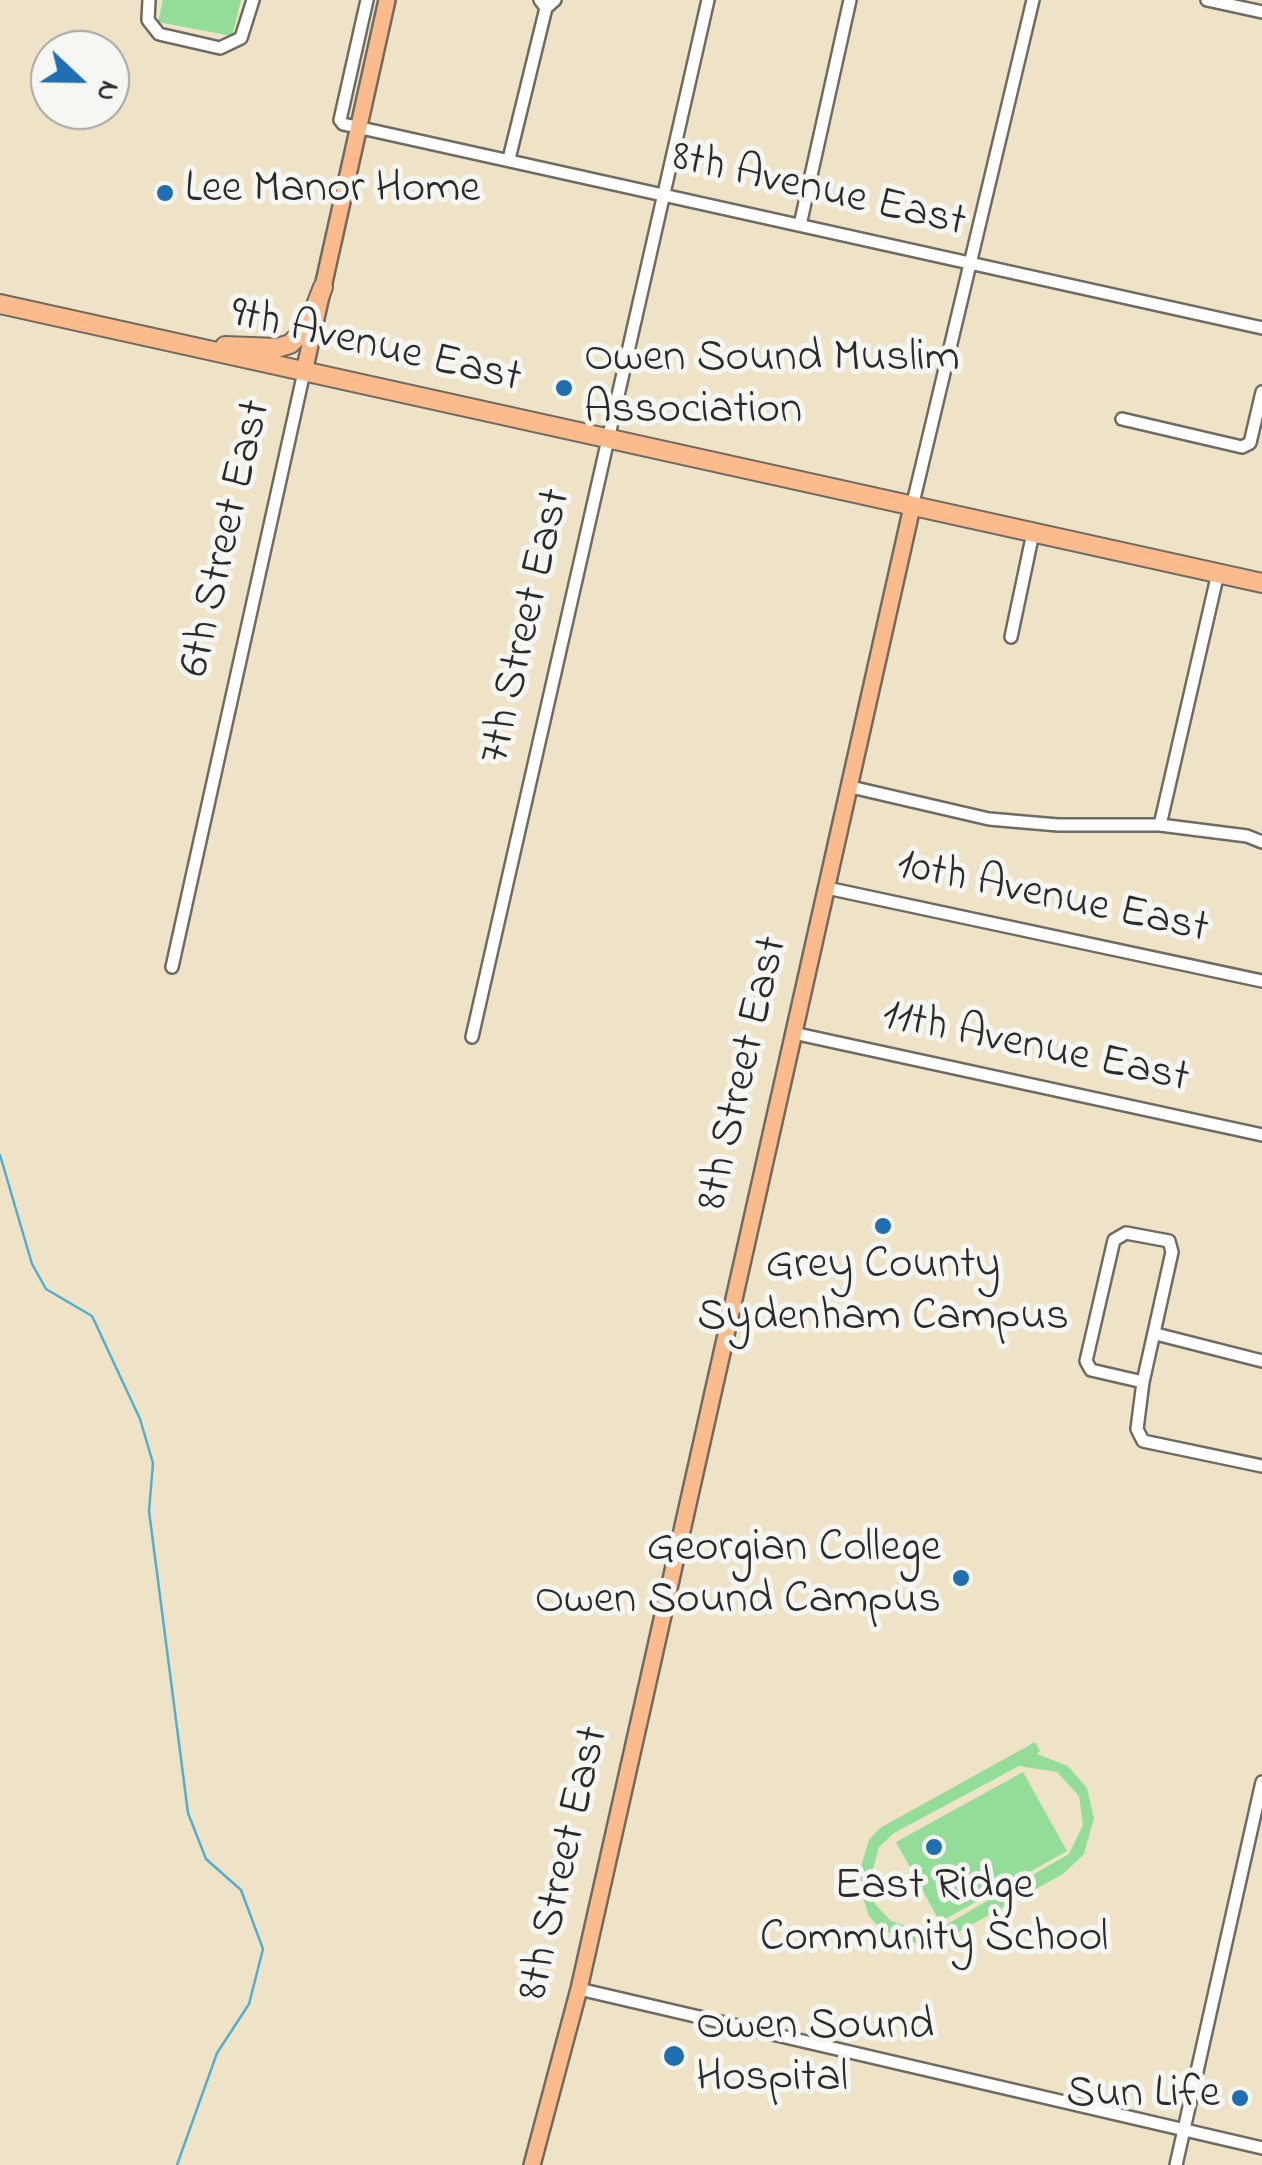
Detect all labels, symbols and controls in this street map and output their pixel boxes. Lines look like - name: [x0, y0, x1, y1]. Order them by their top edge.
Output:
- north arrow: [30, 30, 130, 130]
- text: N: [84, 74, 129, 107]
- street label: 8th Avenue East: [666, 133, 970, 253]
- place label: Lee Manor Home: [185, 166, 480, 220]
- marker: Lee Manor Home: [154, 182, 176, 204]
- street label: 9th Avenue East: [224, 289, 526, 409]
- place label: Owen Sound Muslim Association: [584, 335, 960, 441]
- marker: Owen Sound Muslim Association: [553, 377, 575, 399]
- street label: 6th Street East: [171, 396, 287, 682]
- street label: 7th Street East: [471, 484, 587, 770]
- street label: 10th Avenue East: [891, 841, 1213, 959]
- street label: 8th Street East: [688, 932, 804, 1216]
- street label: 11th Avenue East: [877, 991, 1193, 1109]
- marker: Grey County Sydenham Campus: [872, 1215, 894, 1237]
- place label: Grey County Sydenham Campus: [697, 1242, 1069, 1348]
- place label: Georgian College Owen Sound Campus: [535, 1525, 941, 1631]
- marker: Georgian College Owen Sound Campus: [950, 1567, 972, 1589]
- street label: 8th Street East: [509, 1722, 625, 2006]
- marker: East Ridge Community School: [923, 1836, 945, 1858]
- place label: East Ridge Community School: [760, 1863, 1108, 1969]
- place label: Owen Sound Hospital: [696, 2003, 934, 2109]
- marker: Owen Sound Hospital: [661, 2043, 687, 2069]
- place label: Sun Life: [1066, 2071, 1220, 2125]
- marker: Sun Life: [1229, 2087, 1251, 2109]

